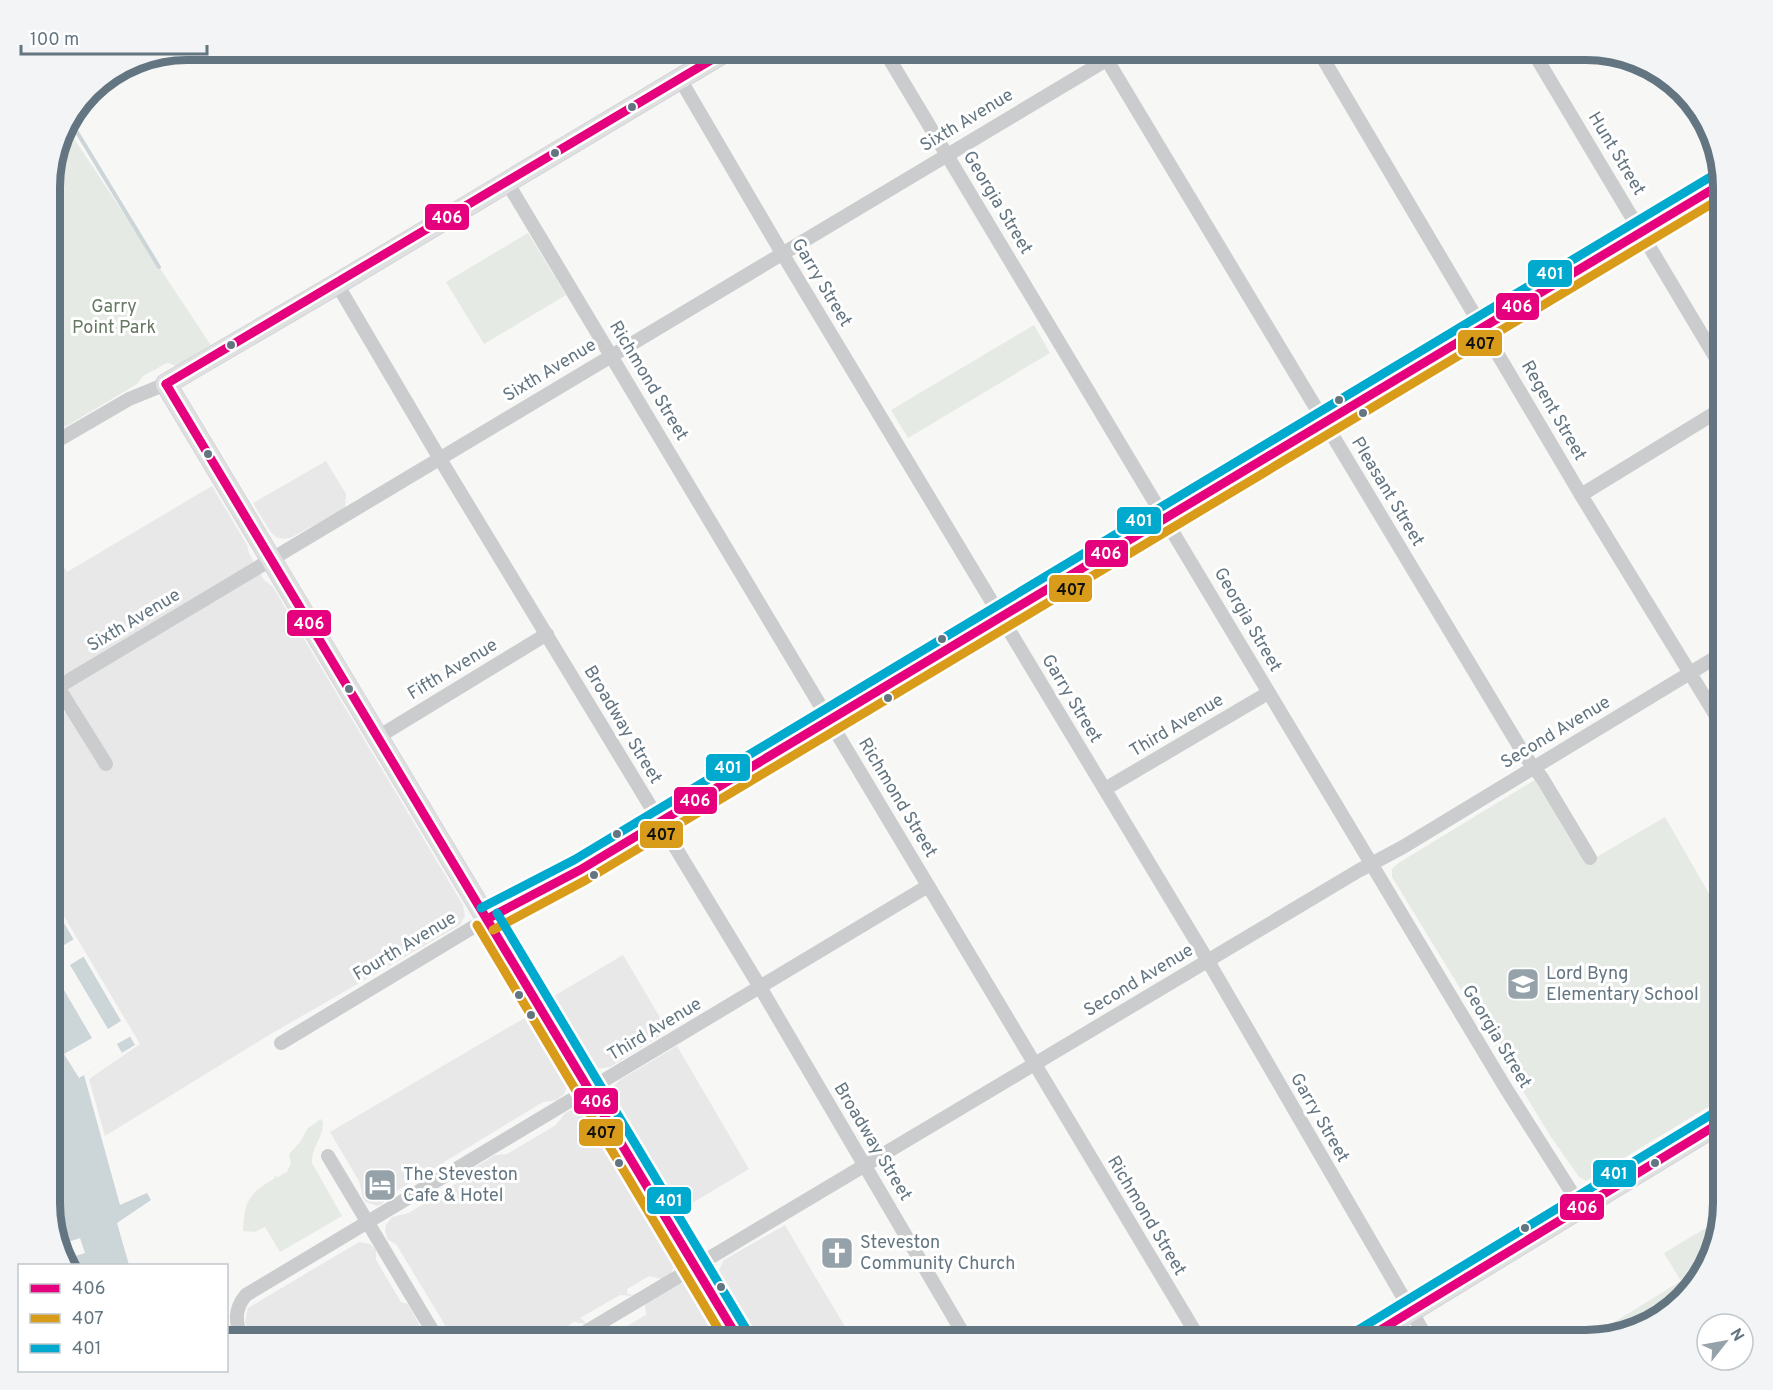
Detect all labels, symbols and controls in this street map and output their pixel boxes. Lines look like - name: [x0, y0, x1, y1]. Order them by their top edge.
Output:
- scale bar: [21, 18, 207, 56]
- text: 100 m: [30, 29, 79, 52]
- street label: Sixth Avenue: [916, 84, 1018, 158]
- unlabelled marker: [626, 101, 638, 113]
- street label: Hunt Street: [1582, 108, 1650, 200]
- unlabelled marker: [549, 147, 561, 159]
- street label: Georgia Street: [957, 147, 1037, 259]
- line badge: 406: [424, 203, 470, 231]
- text: 406: [432, 209, 462, 229]
- street label: Garry Street: [786, 234, 856, 332]
- line badge: 401: [1527, 259, 1573, 288]
- text: 401: [1536, 265, 1564, 285]
- line badge: 406: [1495, 292, 1540, 321]
- park label: Garry Point Park: [72, 296, 156, 340]
- text: 406: [1502, 298, 1532, 318]
- street label: Richmond Street: [603, 317, 693, 445]
- line badge: 407: [1457, 329, 1503, 357]
- street label: Sixth Avenue: [499, 334, 601, 408]
- text: 407: [1465, 335, 1495, 355]
- unlabelled marker: [225, 339, 237, 351]
- street label: Regent Street: [1515, 357, 1591, 465]
- unlabelled marker: [1333, 394, 1345, 406]
- unlabelled marker: [1357, 407, 1369, 419]
- street label: Pleasant Street: [1345, 433, 1429, 551]
- unlabelled marker: [202, 448, 214, 460]
- line badge: 401: [1116, 506, 1162, 535]
- text: 401: [1125, 512, 1153, 532]
- line badge: 406: [1084, 539, 1129, 568]
- text: 406: [1091, 545, 1121, 565]
- street label: Georgia Street: [1208, 564, 1286, 676]
- line badge: 407: [1048, 574, 1093, 603]
- text: 407: [1056, 581, 1086, 601]
- street label: Sixth Avenue: [83, 584, 185, 658]
- line badge: 406: [286, 609, 332, 637]
- text: 406: [294, 615, 324, 635]
- unlabelled marker: [936, 633, 948, 645]
- street label: Fifth Avenue: [404, 634, 502, 706]
- street label: Garry Street: [1036, 650, 1106, 748]
- street label: Broadway Street: [578, 662, 666, 788]
- unlabelled marker: [343, 683, 355, 695]
- street label: Third Avenue: [1126, 689, 1228, 763]
- street label: Second Avenue: [1497, 691, 1615, 775]
- unlabelled marker: [882, 692, 894, 704]
- street label: Richmond Street: [852, 734, 942, 862]
- line badge: 401: [705, 753, 751, 782]
- text: 401: [714, 759, 742, 779]
- line badge: 406: [673, 786, 718, 815]
- text: 406: [680, 792, 710, 812]
- line badge: 407: [639, 820, 684, 849]
- text: 407: [646, 826, 676, 846]
- unlabelled marker: [611, 828, 623, 840]
- unlabelled marker: [588, 869, 600, 881]
- street label: Fourth Avenue: [349, 907, 461, 987]
- street label: Second Avenue: [1080, 939, 1198, 1023]
- place label: Lord Byng Elementary School: [1546, 963, 1699, 1007]
- school or university icon: Lord Byng Elementary School: [1505, 966, 1541, 1002]
- street label: Georgia Street: [1456, 981, 1536, 1093]
- unlabelled marker: [513, 989, 525, 1001]
- street label: Third Avenue: [604, 993, 706, 1067]
- unlabelled marker: [525, 1009, 537, 1021]
- street label: Garry Street: [1284, 1069, 1354, 1167]
- street label: Broadway Street: [828, 1079, 916, 1205]
- line badge: 406: [573, 1087, 619, 1115]
- text: 406: [581, 1093, 611, 1113]
- line badge: 407: [578, 1118, 624, 1147]
- text: 407: [586, 1124, 616, 1144]
- street label: Richmond Street: [1101, 1152, 1191, 1280]
- unlabelled marker: [613, 1157, 625, 1169]
- unlabelled marker: [1649, 1157, 1661, 1169]
- line badge: 401: [1592, 1159, 1637, 1188]
- place label: The Steveston Cafe & Hotel: [403, 1164, 518, 1208]
- text: 401: [1600, 1165, 1628, 1185]
- hotel icon: The Steveston Cafe & Hotel: [362, 1167, 398, 1203]
- line badge: 401: [646, 1186, 692, 1215]
- text: 401: [655, 1192, 683, 1212]
- line badge: 406: [1559, 1193, 1605, 1221]
- text: 406: [1567, 1199, 1597, 1219]
- unlabelled marker: [1519, 1222, 1531, 1234]
- place label: Steveston Community Church: [860, 1232, 1015, 1276]
- church icon: Steveston Community Church: [819, 1235, 855, 1271]
- legend: [18, 1264, 228, 1372]
- text: 406: [72, 1278, 105, 1301]
- unlabelled marker: [715, 1281, 727, 1293]
- text: 407: [72, 1308, 104, 1331]
- north arrow: [1695, 1312, 1755, 1372]
- text: N: [1725, 1325, 1748, 1345]
- text: 401: [72, 1338, 101, 1361]

